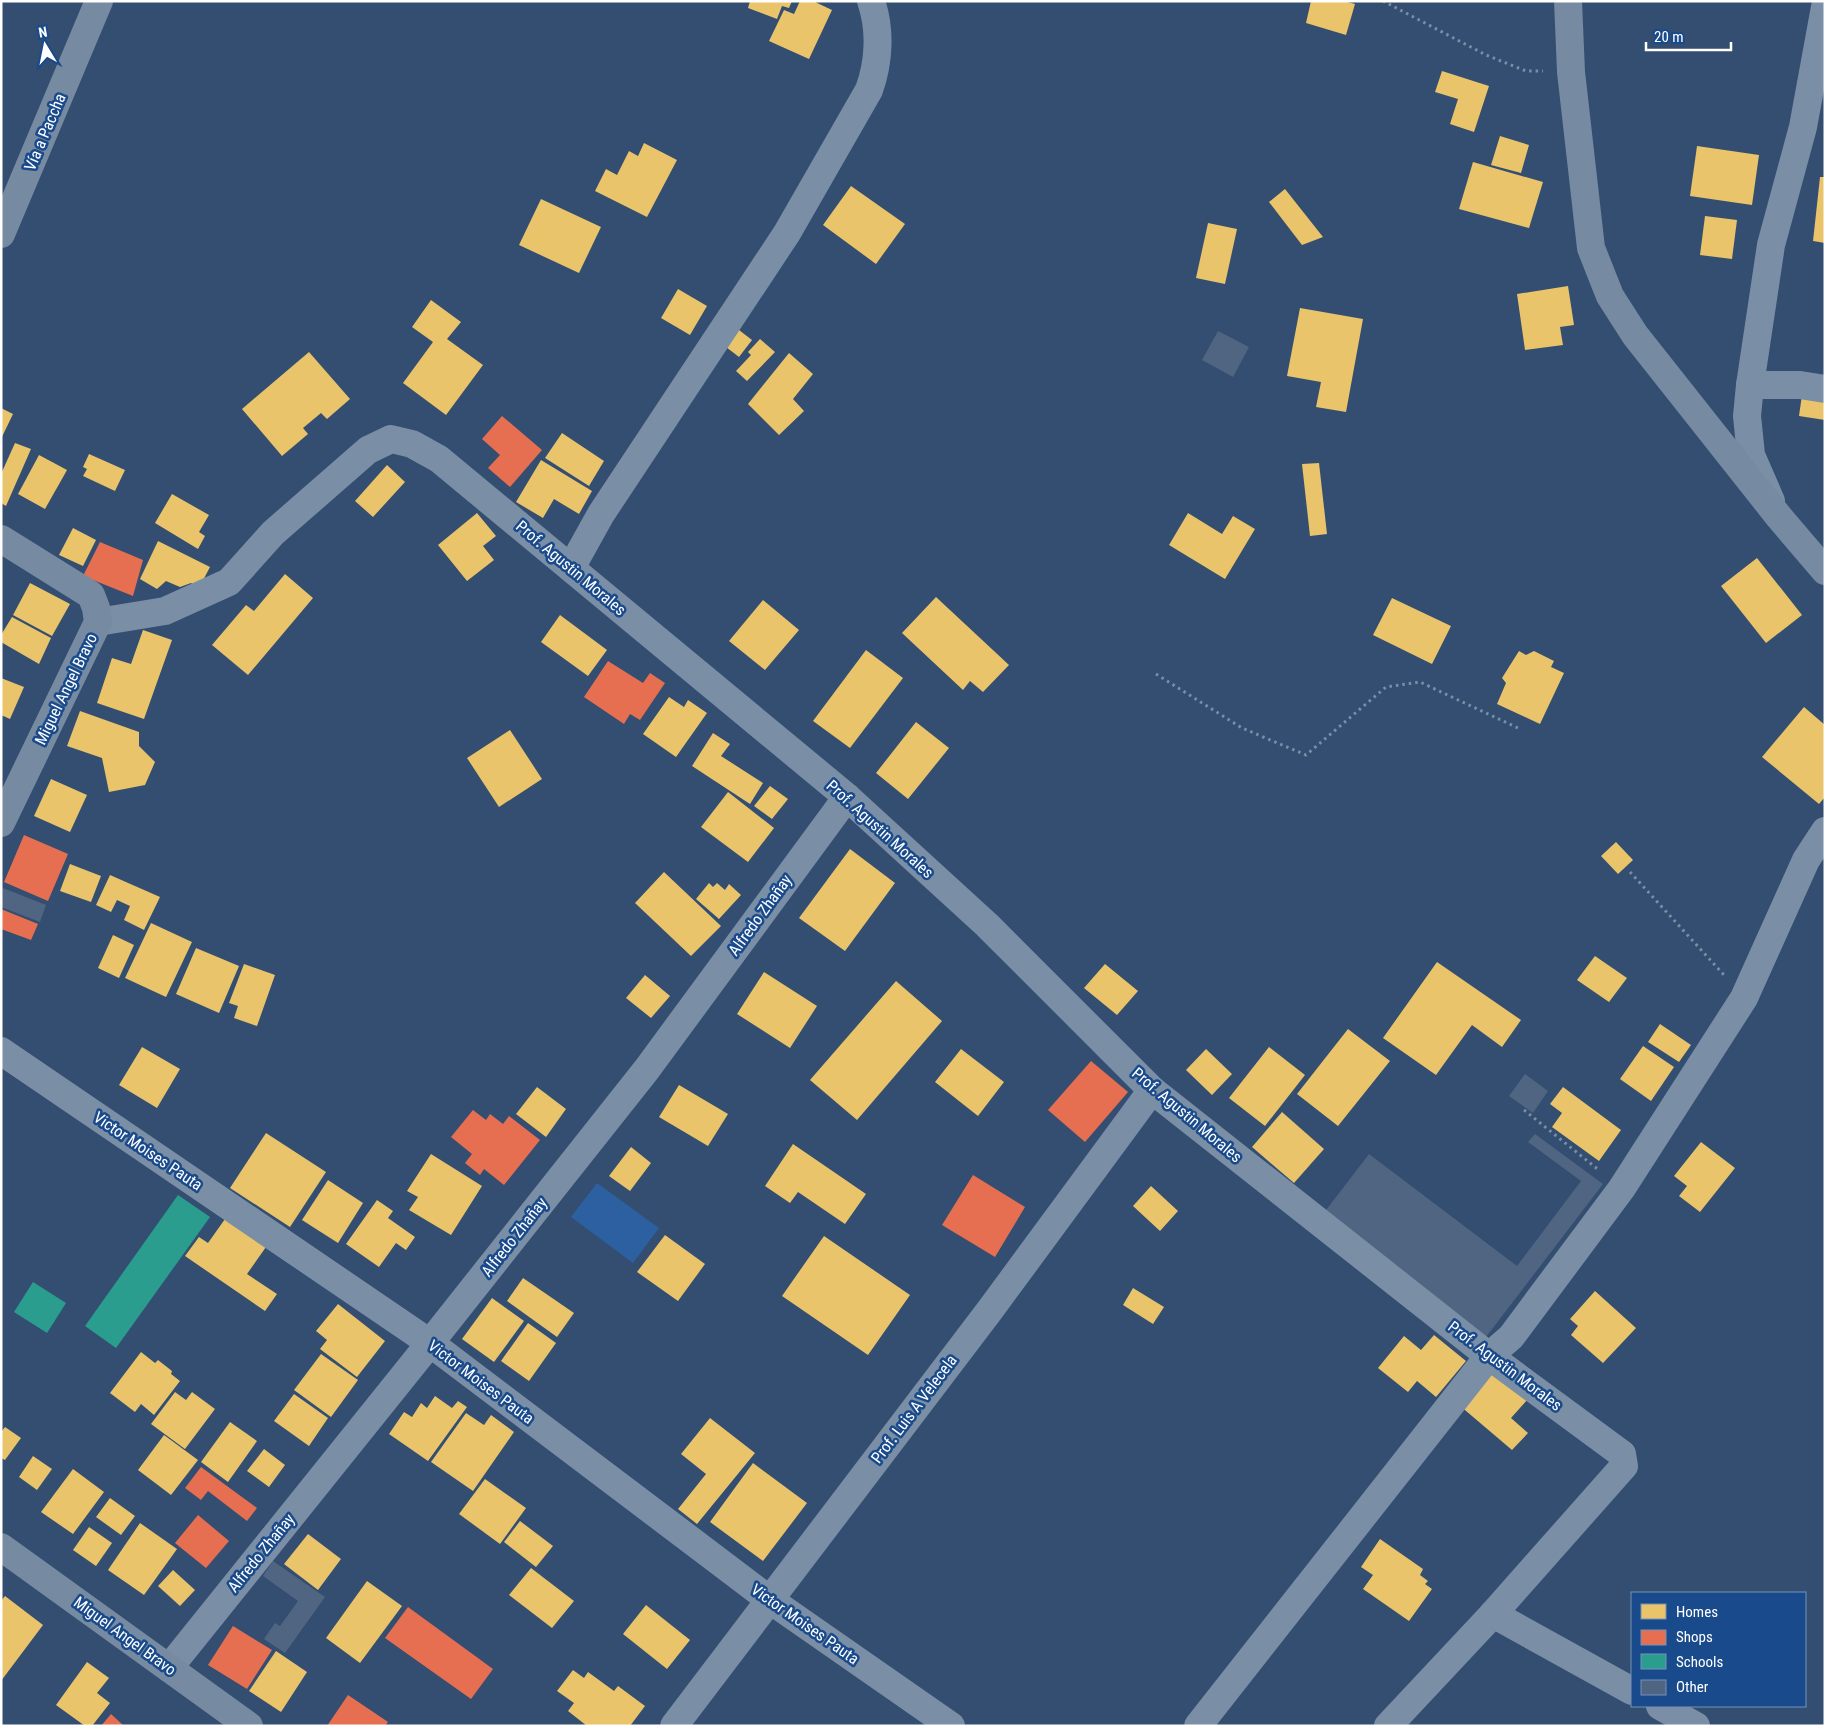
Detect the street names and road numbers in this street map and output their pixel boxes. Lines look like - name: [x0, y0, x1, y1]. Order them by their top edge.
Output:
- street label: Vía a Paccha: [20, 91, 70, 173]
- street label: Prof. Agustin Morales: [512, 517, 630, 619]
- street label: Miguel Angel Bravo: [31, 630, 101, 748]
- street label: Prof. Agustin Morales: [823, 776, 937, 882]
- street label: Alfredo Zhañay: [724, 870, 796, 959]
- street label: Prof. Agustin Morales: [1128, 1064, 1246, 1166]
- street label: Victor Moises Pauta: [90, 1108, 206, 1194]
- street label: Alfredo Zhañay: [477, 1193, 551, 1280]
- street label: Prof. Agustin Morales: [1444, 1317, 1566, 1415]
- street label: Victor Moises Pauta: [424, 1336, 538, 1428]
- street label: Prof. Luis A Velecela: [867, 1351, 961, 1467]
- street label: Alfredo Zhañay: [224, 1510, 299, 1596]
- street label: Victor Moises Pauta: [747, 1580, 863, 1668]
- street label: Miguel Angel Bravo: [70, 1593, 180, 1679]

